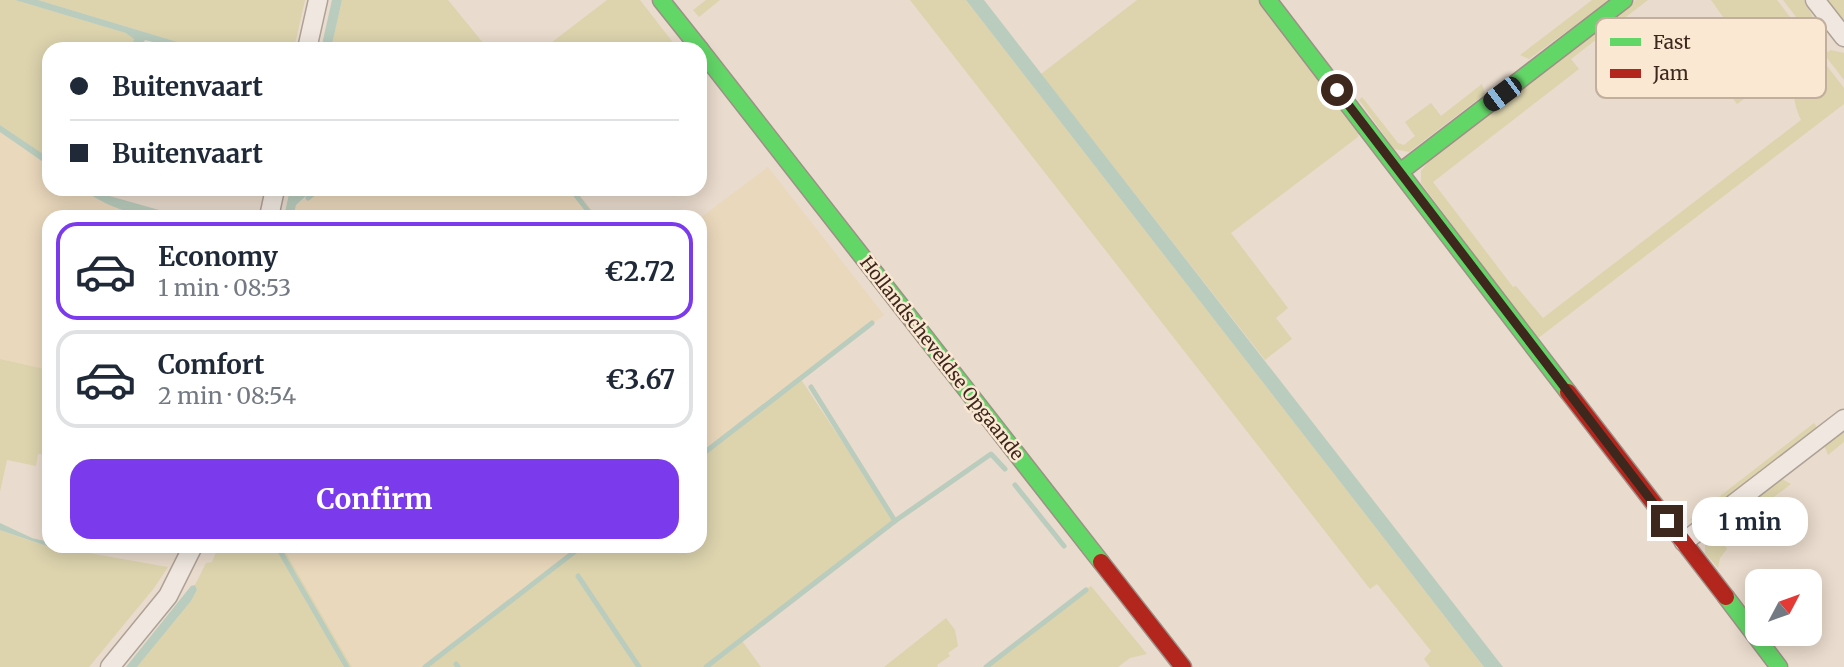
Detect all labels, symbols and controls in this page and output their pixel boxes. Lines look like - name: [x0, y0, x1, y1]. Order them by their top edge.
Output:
- legend: [1596, 18, 1826, 98]
- text: Fast: [1653, 30, 1691, 54]
- text: Jam: [1652, 61, 1689, 85]
- text: Buitenvaart: [112, 70, 263, 103]
- car: [1479, 73, 1526, 115]
- route start: [1321, 74, 1353, 106]
- text: Buitenvaart: [112, 137, 263, 170]
- icon: car: [74, 240, 137, 303]
- text: Economy: [158, 240, 278, 273]
- street label: Hollandscheveldse Opgaande: [855, 251, 1029, 465]
- text: €2.72: [604, 255, 675, 288]
- text: 1 min · 08:53: [158, 273, 291, 302]
- icon: car: [74, 348, 137, 411]
- text: Comfort: [158, 348, 264, 381]
- text: €3.67: [605, 363, 675, 396]
- text: 2 min · 08:54: [158, 381, 296, 410]
- button: Confirm: [70, 459, 679, 539]
- callout: 1 min: [1692, 496, 1807, 546]
- route end: [1651, 505, 1683, 537]
- text: 1 min: [1719, 507, 1781, 536]
- north arrow: [1745, 569, 1822, 646]
- map controls: [1745, 569, 1822, 646]

